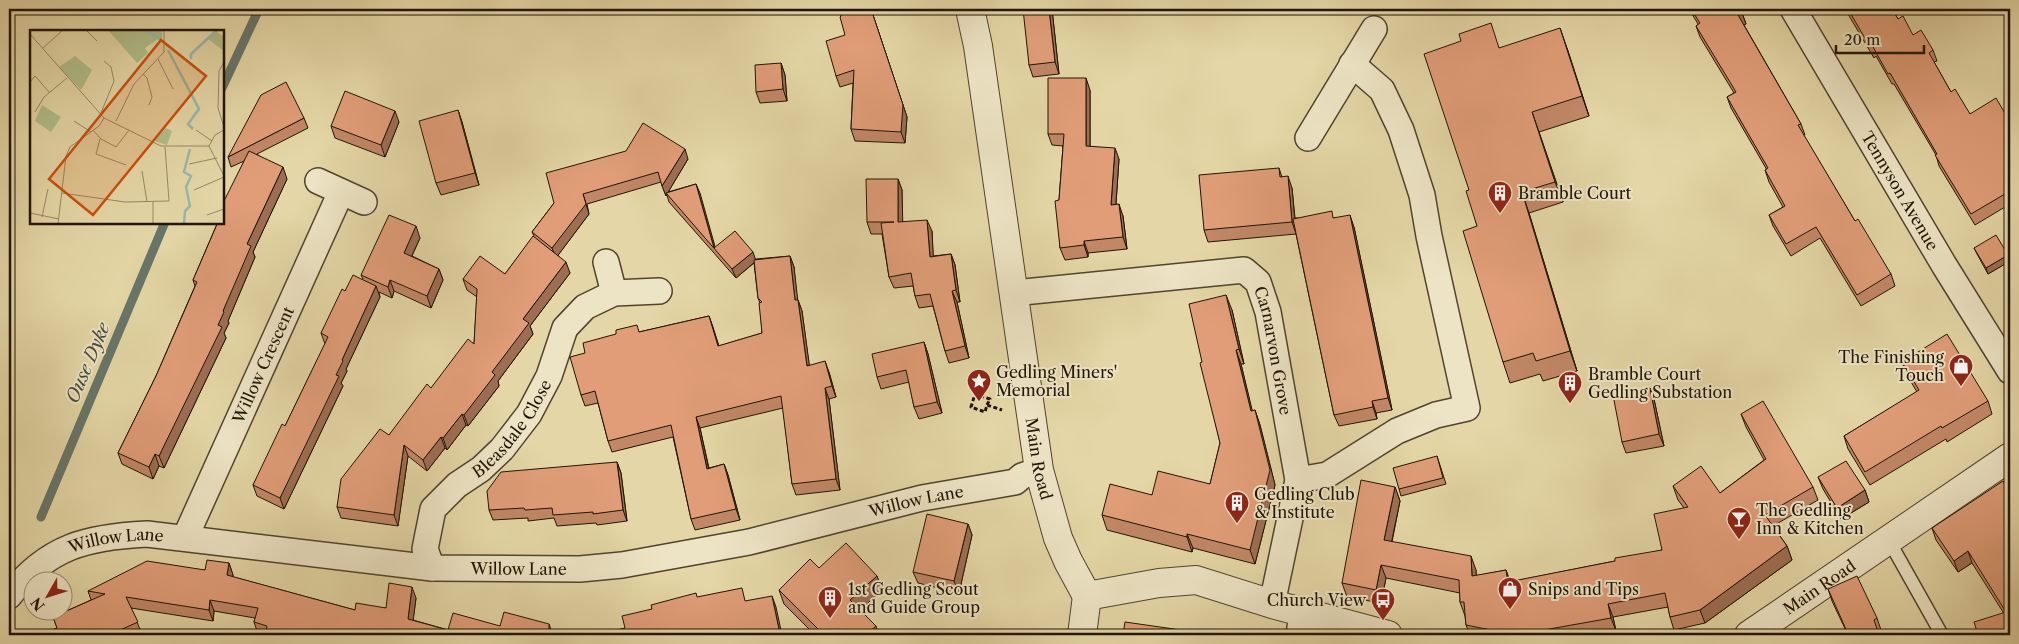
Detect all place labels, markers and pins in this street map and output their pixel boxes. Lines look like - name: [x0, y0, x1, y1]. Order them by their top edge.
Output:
- building icon: Bramble Court: [1487, 180, 1513, 214]
- place label: Bramble Court: [1518, 183, 1631, 203]
- place label: The Finishing Touch: [1838, 347, 1945, 385]
- shop icon: The Finishing Touch: [1948, 353, 1974, 387]
- place label: Gedling Miners' Memorial: [996, 362, 1117, 400]
- place label: Bramble Court Gedling Substation: [1588, 364, 1732, 402]
- place icon: Gedling Miners' Memorial: [966, 368, 992, 402]
- building icon: Bramble Court Gedling Substation: [1557, 370, 1583, 404]
- place label: Gedling Club & Institute: [1254, 484, 1355, 522]
- building icon: Gedling Club & Institute: [1224, 490, 1250, 524]
- place label: The Gedling Inn & Kitchen: [1756, 500, 1864, 538]
- bar icon: The Gedling Inn & Kitchen: [1726, 506, 1752, 540]
- shop icon: Snips and Tips: [1497, 576, 1523, 610]
- place label: 1st Gedling Scout and Guide Group: [848, 579, 980, 617]
- place label: Snips and Tips: [1528, 579, 1639, 599]
- building icon: 1st Gedling Scout and Guide Group: [817, 585, 843, 619]
- bus stop icon: Church View: [1370, 587, 1396, 621]
- place label: Church View: [1267, 590, 1367, 610]

